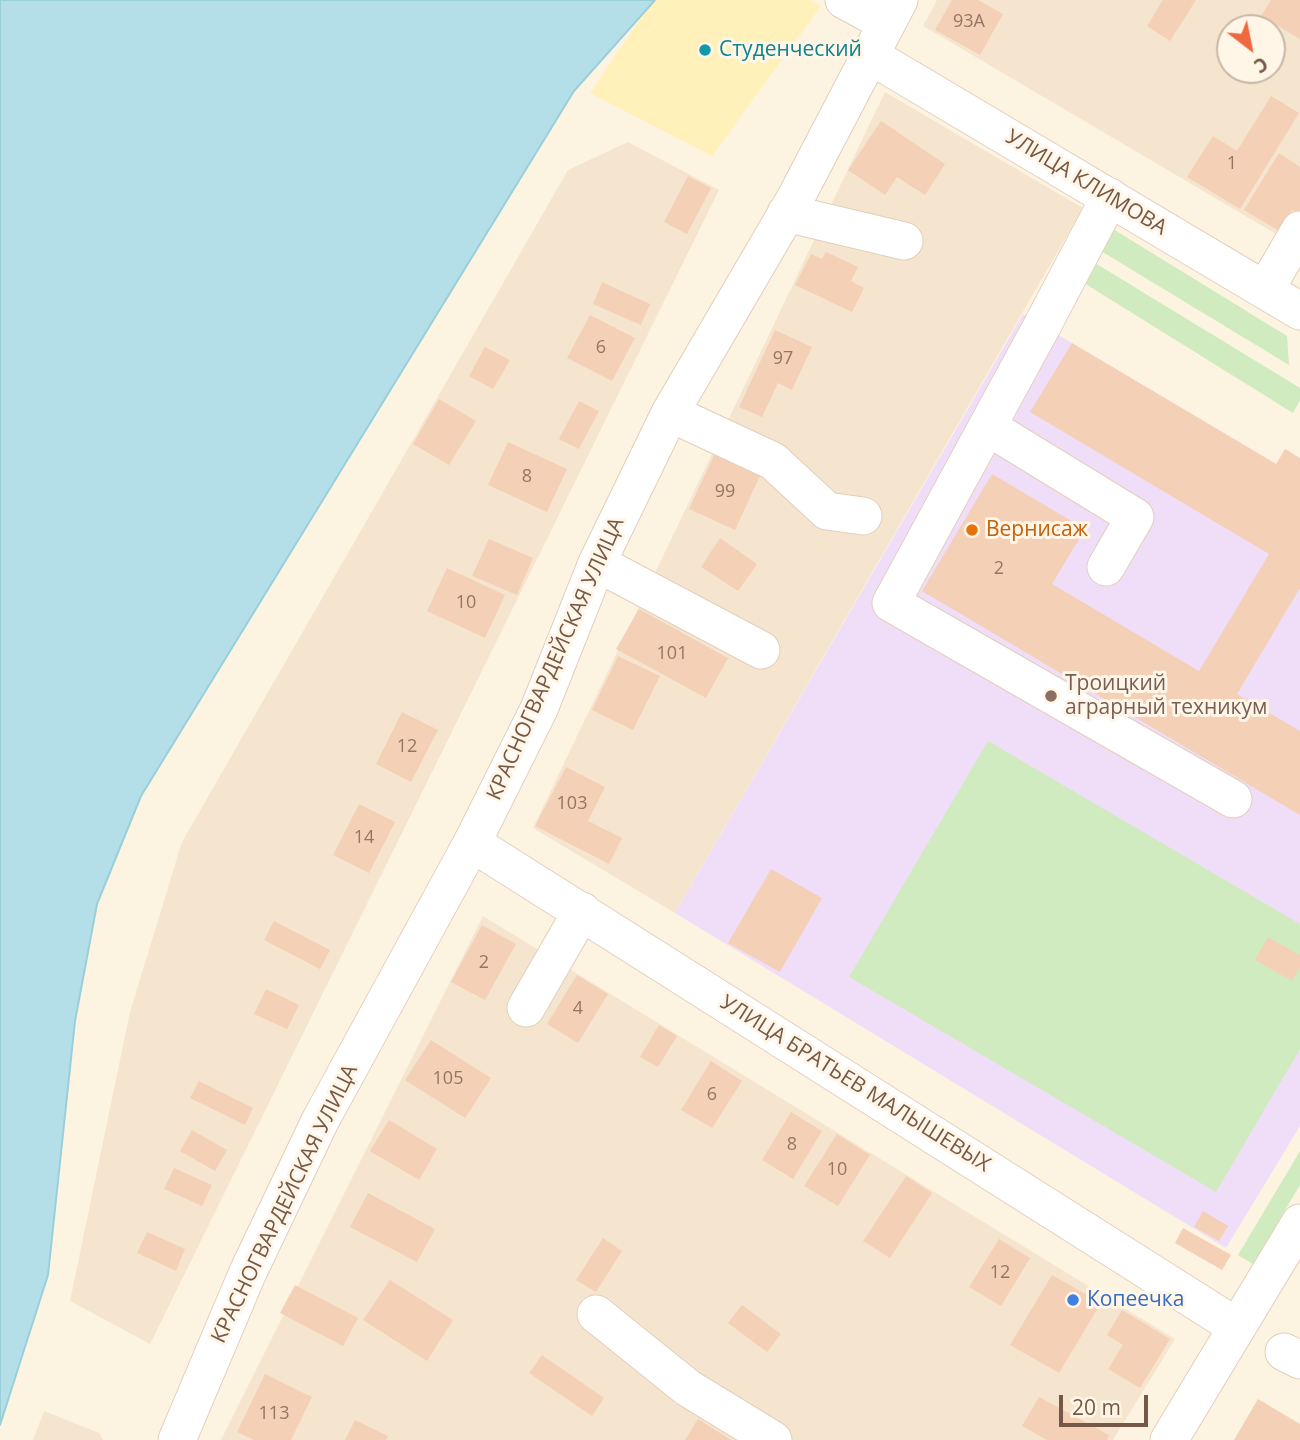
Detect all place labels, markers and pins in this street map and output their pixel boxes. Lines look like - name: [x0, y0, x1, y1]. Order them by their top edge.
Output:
- place label: Студенческий: [719, 37, 862, 63]
- marker: Студенческий: [697, 42, 713, 58]
- place label: Вернисаж: [986, 517, 1088, 543]
- marker: Вернисаж: [964, 522, 980, 538]
- place label: Троицкий аграрный техникум: [1065, 671, 1267, 721]
- marker: Троицкий аграрный техникум: [1043, 688, 1059, 704]
- place label: Копеечка: [1087, 1287, 1184, 1313]
- marker: Копеечка: [1065, 1292, 1081, 1308]

